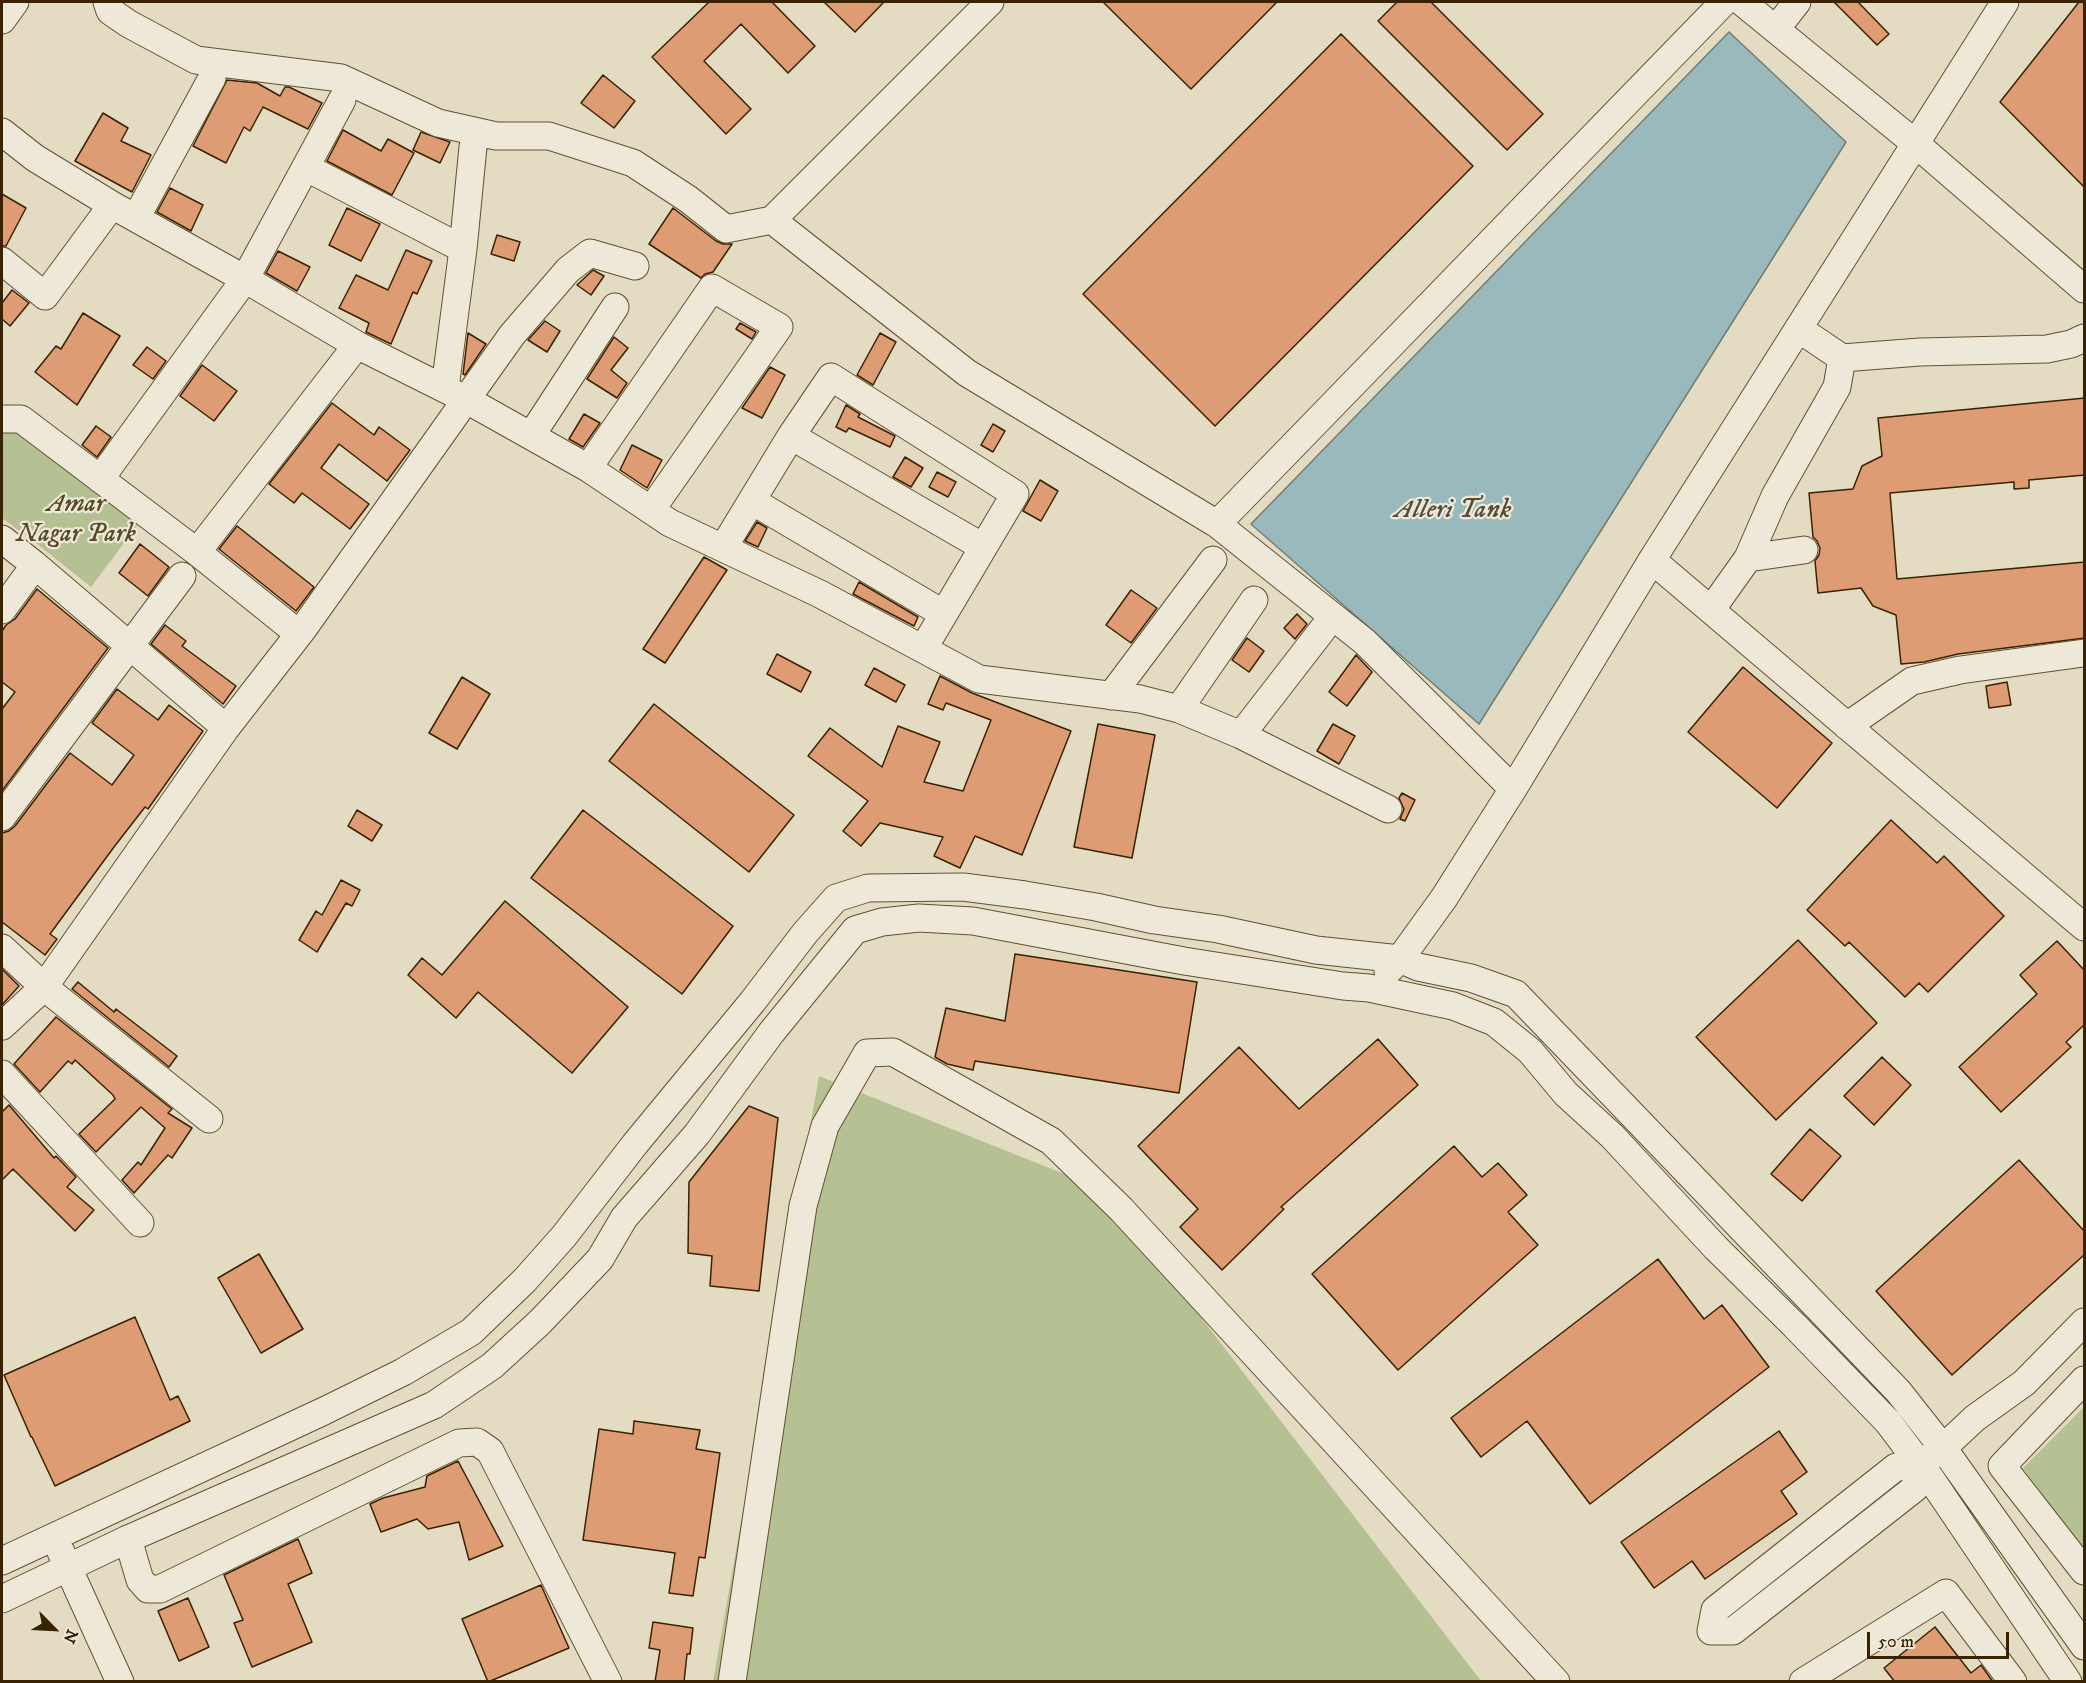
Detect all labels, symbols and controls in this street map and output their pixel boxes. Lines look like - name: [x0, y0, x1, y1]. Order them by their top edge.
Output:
- park label: Amar Nagar Park: [16, 490, 136, 552]
- water label: Alleri Tank: [1395, 495, 1511, 527]
- north arrow: [24, 1599, 84, 1659]
- scale bar: [1870, 1620, 2012, 1658]
- text: N: [59, 1626, 82, 1646]
- text: 50 m: [1878, 1631, 1914, 1653]

